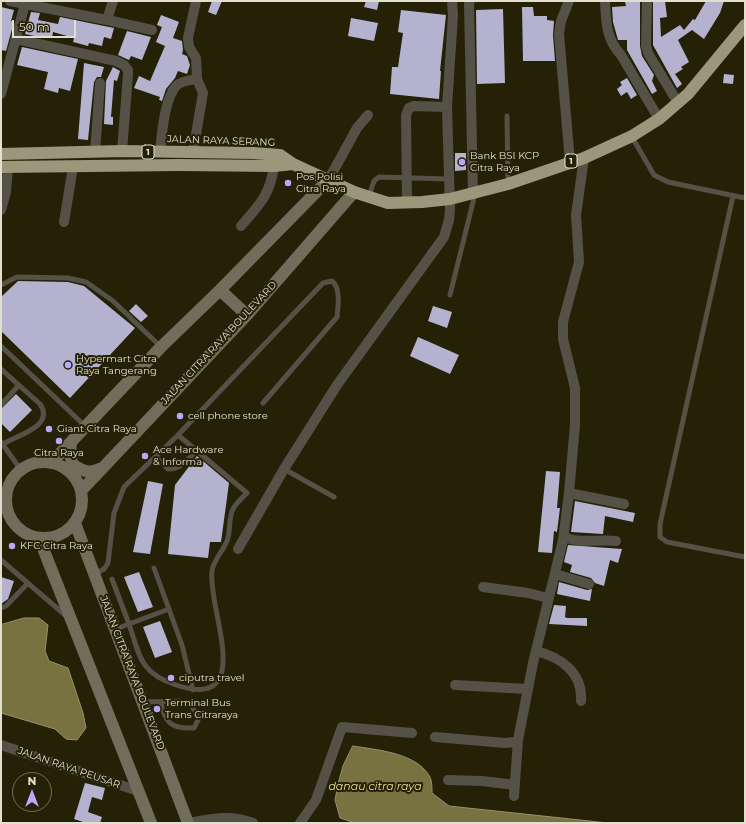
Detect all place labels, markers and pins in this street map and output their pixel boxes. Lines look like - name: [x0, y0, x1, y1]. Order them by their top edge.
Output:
- place label: Bank BSI KCP Citra Raya: [470, 150, 539, 174]
- marker: Bank BSI KCP Citra Raya: [457, 157, 467, 167]
- place label: Pos Polisi Citra Raya: [296, 171, 346, 194]
- marker: Pos Polisi Citra Raya: [283, 178, 293, 188]
- place label: Hypermart Citra Raya Tangerang: [76, 353, 157, 376]
- marker: Hypermart Citra Raya Tangerang: [63, 360, 73, 370]
- place label: cell phone store: [188, 410, 268, 422]
- marker: cell phone store: [175, 411, 185, 421]
- place label: Giant Citra Raya: [57, 423, 137, 435]
- marker: Giant Citra Raya: [44, 424, 54, 434]
- marker: Citra Raya: [54, 436, 64, 446]
- place label: Ace Hardware & Informa: [153, 444, 223, 468]
- place label: Citra Raya: [34, 447, 84, 459]
- marker: Ace Hardware & Informa: [140, 451, 150, 461]
- place label: KFC Citra Raya: [20, 540, 93, 552]
- marker: KFC Citra Raya: [7, 541, 17, 551]
- place label: ciputra travel: [179, 672, 244, 684]
- marker: ciputra travel: [166, 673, 176, 683]
- place label: Terminal Bus Trans Citraraya: [165, 697, 238, 720]
- marker: Terminal Bus Trans Citraraya: [152, 704, 162, 714]

